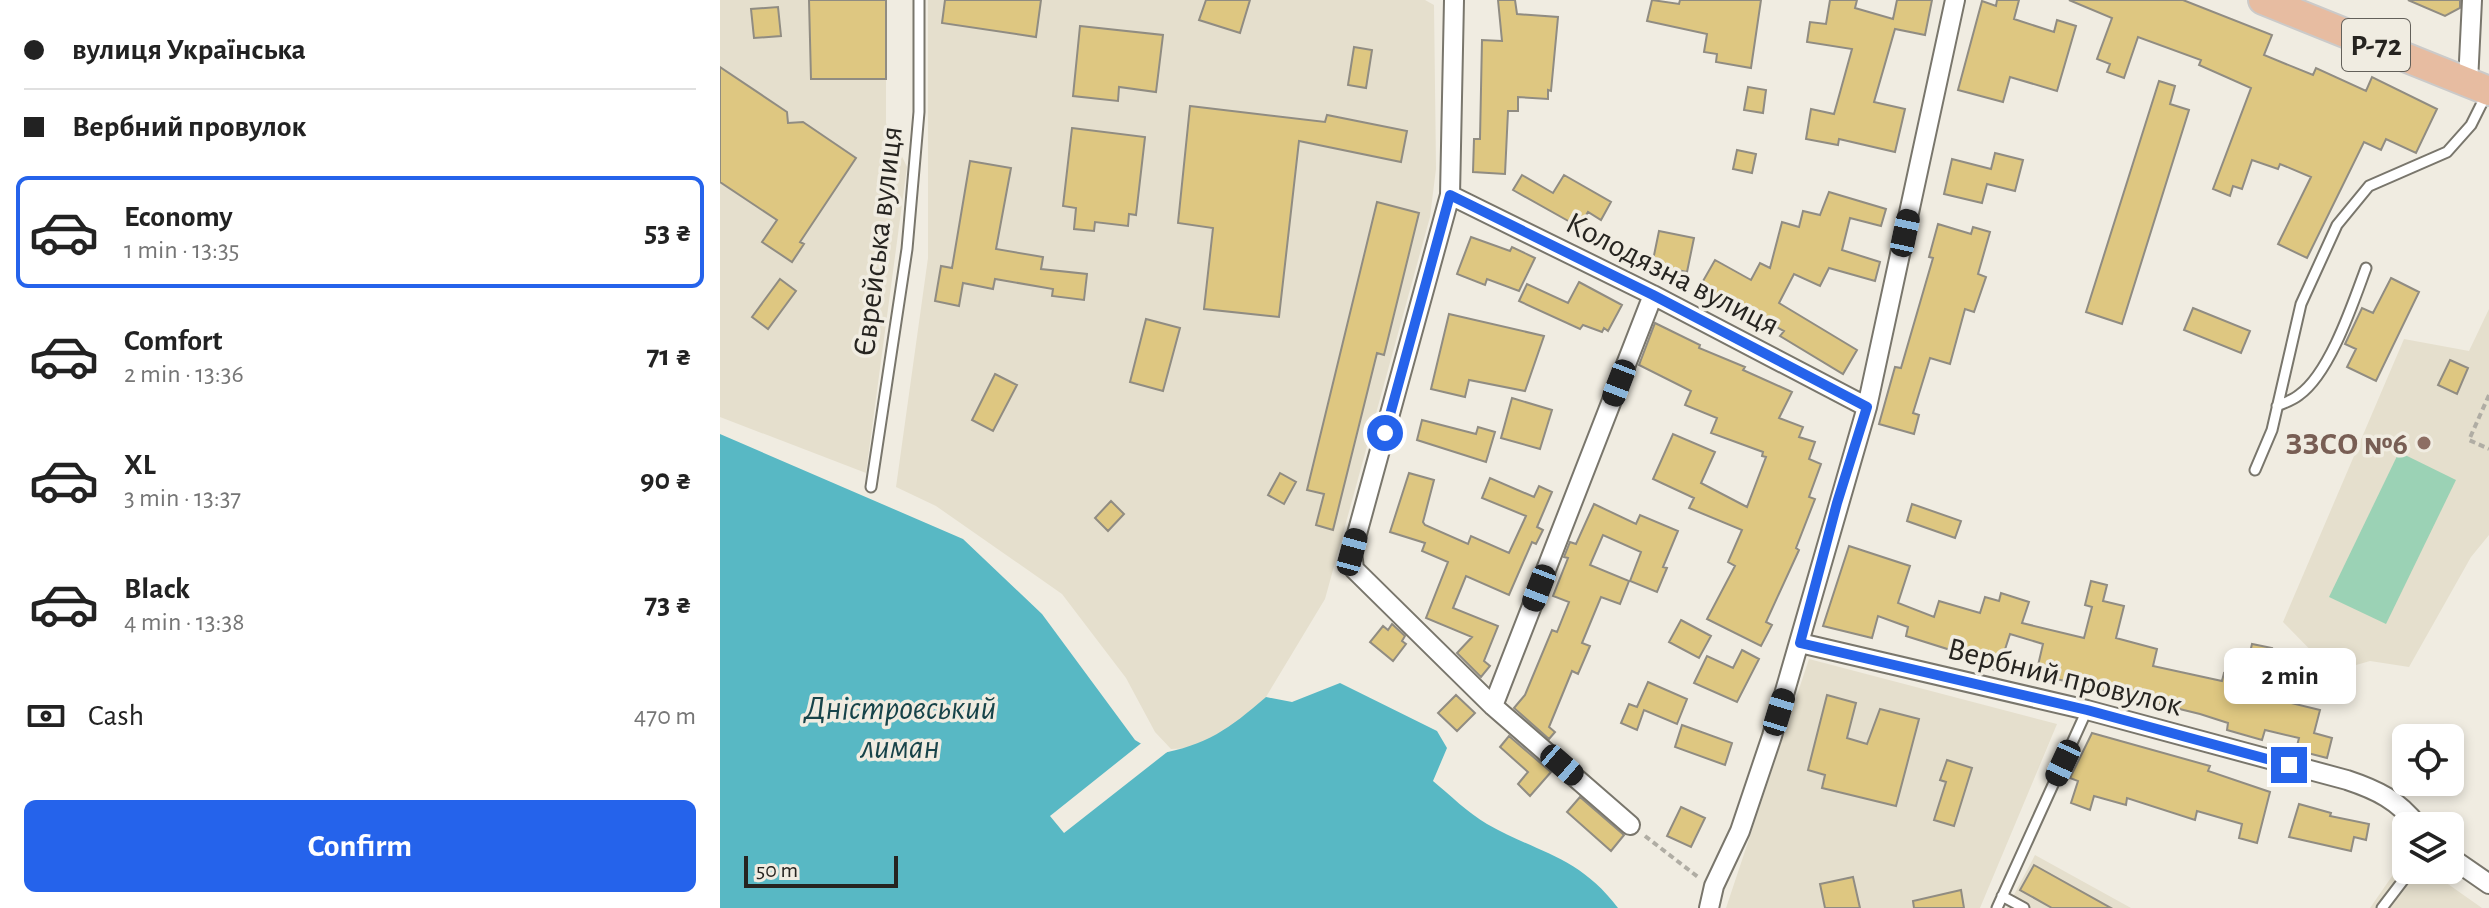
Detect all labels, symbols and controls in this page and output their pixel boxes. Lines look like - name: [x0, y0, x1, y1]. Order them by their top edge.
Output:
- road number: Р-72: [2342, 19, 2410, 71]
- text: вулиця Українська: [72, 35, 306, 65]
- text: Вербний провулок: [72, 112, 306, 142]
- street label: Єврейська вулиця: [848, 124, 908, 358]
- icon: car: [28, 196, 100, 268]
- text: Economy: [124, 202, 233, 232]
- street label: Колодязна вулиця: [1561, 206, 1784, 341]
- car: [1888, 207, 1922, 259]
- text: 53 ₴: [644, 217, 692, 247]
- text: 1 min · 13:35: [124, 237, 239, 263]
- icon: car: [28, 320, 100, 392]
- text: Comfort: [124, 326, 223, 356]
- text: 71 ₴: [646, 341, 692, 371]
- car: [1599, 356, 1639, 410]
- text: 2 min · 13:36: [124, 361, 244, 387]
- route start: [1367, 415, 1403, 451]
- place label: ЗЗСО №6: [2286, 428, 2408, 460]
- marker: ЗЗСО №6: [2415, 434, 2433, 452]
- icon: car: [28, 444, 100, 516]
- text: XL: [124, 450, 156, 480]
- text: 90 ₴: [640, 465, 692, 495]
- text: 3 min · 13:37: [124, 485, 241, 511]
- car: [1334, 526, 1370, 578]
- car: [1519, 561, 1559, 615]
- icon: car: [28, 568, 100, 640]
- text: Black: [124, 574, 190, 604]
- text: 73 ₴: [644, 589, 692, 619]
- text: 4 min · 13:38: [124, 609, 244, 635]
- street label: Вербний провулок: [1944, 632, 2186, 722]
- callout: 2 min: [2223, 649, 2355, 705]
- text: 2 min: [2261, 663, 2319, 689]
- car: [1761, 686, 1797, 738]
- water label: Дністровський лиман: [803, 692, 996, 765]
- icon: cash: [24, 694, 68, 738]
- text: Cash: [88, 701, 144, 731]
- text: 470 m: [634, 703, 696, 729]
- map controls: [2392, 724, 2464, 884]
- button: locate: [2392, 724, 2464, 796]
- car: [2042, 736, 2084, 790]
- car: [1536, 740, 1588, 790]
- route end: [2271, 747, 2307, 783]
- button: Confirm: [24, 800, 696, 892]
- button: layers: [2392, 812, 2464, 884]
- scale bar: [744, 852, 898, 888]
- text: 50 m: [756, 859, 798, 881]

